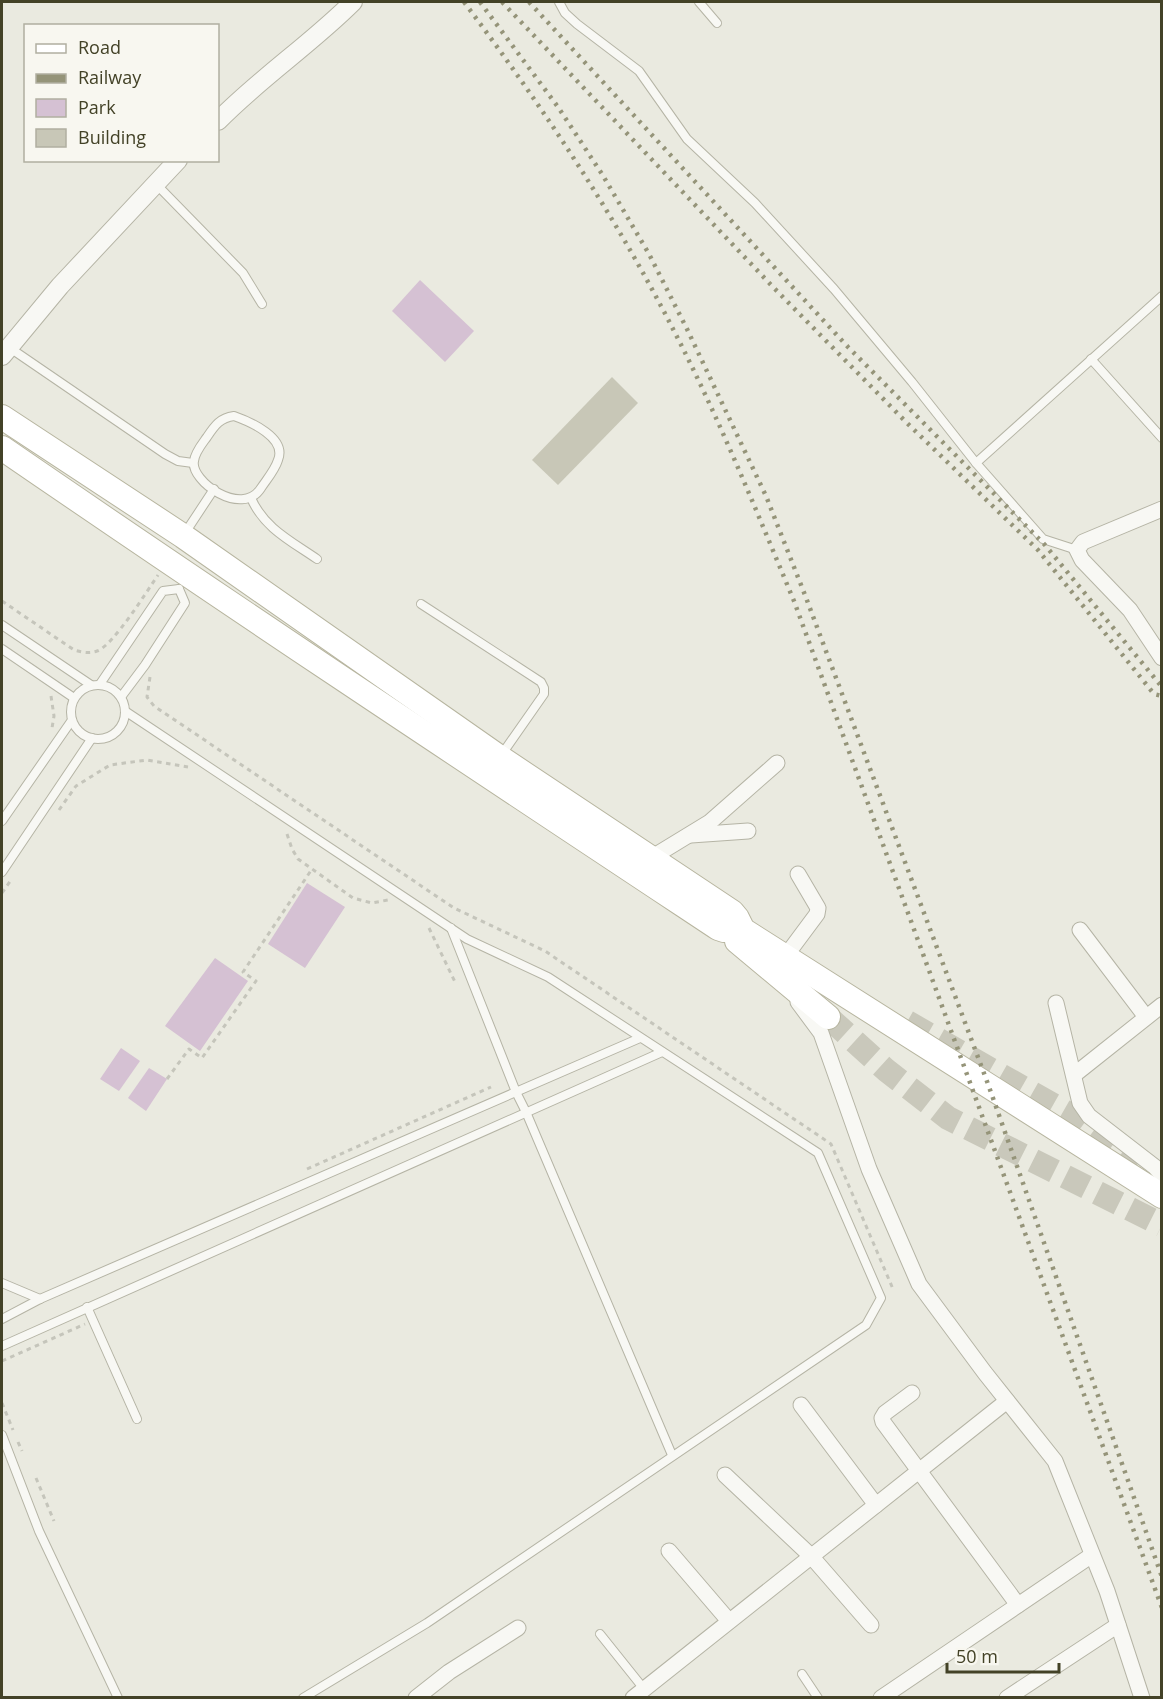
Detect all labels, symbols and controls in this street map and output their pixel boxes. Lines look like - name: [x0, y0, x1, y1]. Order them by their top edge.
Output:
- legend: [24, 24, 219, 162]
- text: Road: [78, 35, 121, 59]
- text: Railway: [78, 65, 142, 89]
- text: Park: [78, 95, 116, 119]
- text: Building: [78, 125, 146, 149]
- scale bar: [947, 1636, 1060, 1674]
- text: 50 m: [956, 1644, 998, 1668]

